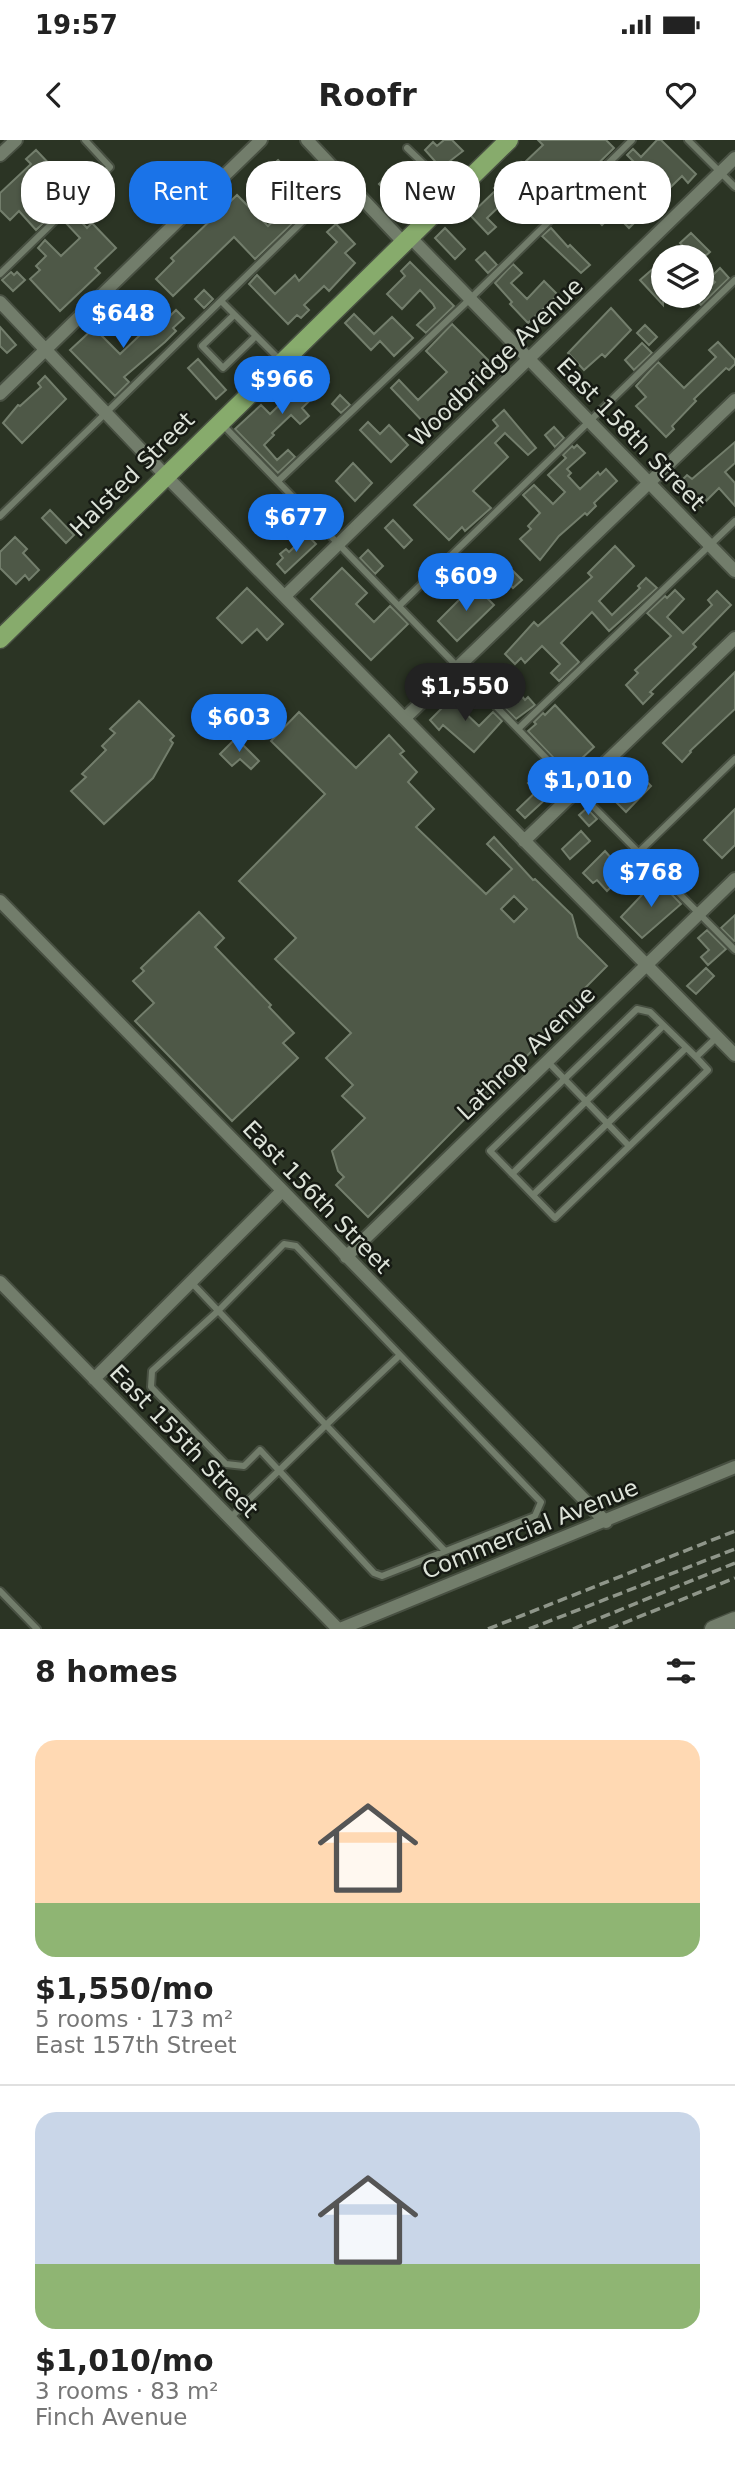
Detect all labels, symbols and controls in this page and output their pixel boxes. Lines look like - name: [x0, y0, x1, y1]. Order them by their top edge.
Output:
- text: 19:57: [35, 10, 118, 40]
- icon: back: [35, 76, 73, 114]
- text: Roofr: [318, 76, 417, 114]
- icon: heart: [662, 76, 700, 114]
- chip: Buy: [21, 161, 115, 224]
- chip: Rent: [129, 161, 232, 224]
- chip: Filters: [246, 161, 366, 224]
- chip: New: [380, 161, 480, 224]
- chip: Apartment: [494, 161, 671, 224]
- map controls: [651, 245, 714, 308]
- button: layers: [651, 245, 714, 308]
- street label: Woodbridge Avenue: [404, 273, 588, 451]
- pin: $648: [82, 290, 164, 350]
- text: $648: [91, 300, 155, 326]
- street label: East 158th Street: [552, 352, 710, 516]
- pin: $966: [241, 356, 323, 416]
- text: $966: [250, 366, 314, 392]
- street label: Halsted Street: [65, 407, 199, 541]
- pin: $677: [255, 494, 337, 554]
- text: $677: [264, 504, 328, 530]
- pin: $609: [425, 554, 507, 613]
- text: $609: [434, 563, 498, 589]
- pin: $1,550: [408, 664, 522, 723]
- text: $1,550: [421, 673, 509, 699]
- pin: $603: [198, 694, 280, 754]
- text: $603: [207, 704, 271, 730]
- pin: $1,010: [531, 758, 645, 817]
- text: $1,010: [544, 767, 632, 793]
- pin: $768: [610, 850, 692, 909]
- text: $768: [619, 859, 683, 885]
- street label: Lathrop Avenue: [452, 981, 600, 1125]
- street label: East 156th Street: [238, 1115, 396, 1279]
- street label: East 155th Street: [105, 1359, 263, 1523]
- street label: Commercial Avenue: [418, 1474, 642, 1584]
- icon: filters: [662, 1652, 700, 1690]
- text: 8 homes: [35, 1654, 178, 1689]
- icon: home: [305, 1785, 431, 1911]
- text: $1,550/mo: [35, 1971, 214, 2006]
- text: 5 rooms · 173 m²: [35, 2006, 233, 2032]
- text: East 157th Street: [35, 2032, 237, 2058]
- icon: home: [305, 2157, 431, 2283]
- text: $1,010/mo: [35, 2343, 214, 2378]
- text: 3 rooms · 83 m²: [35, 2378, 219, 2404]
- text: Finch Avenue: [35, 2404, 188, 2430]

